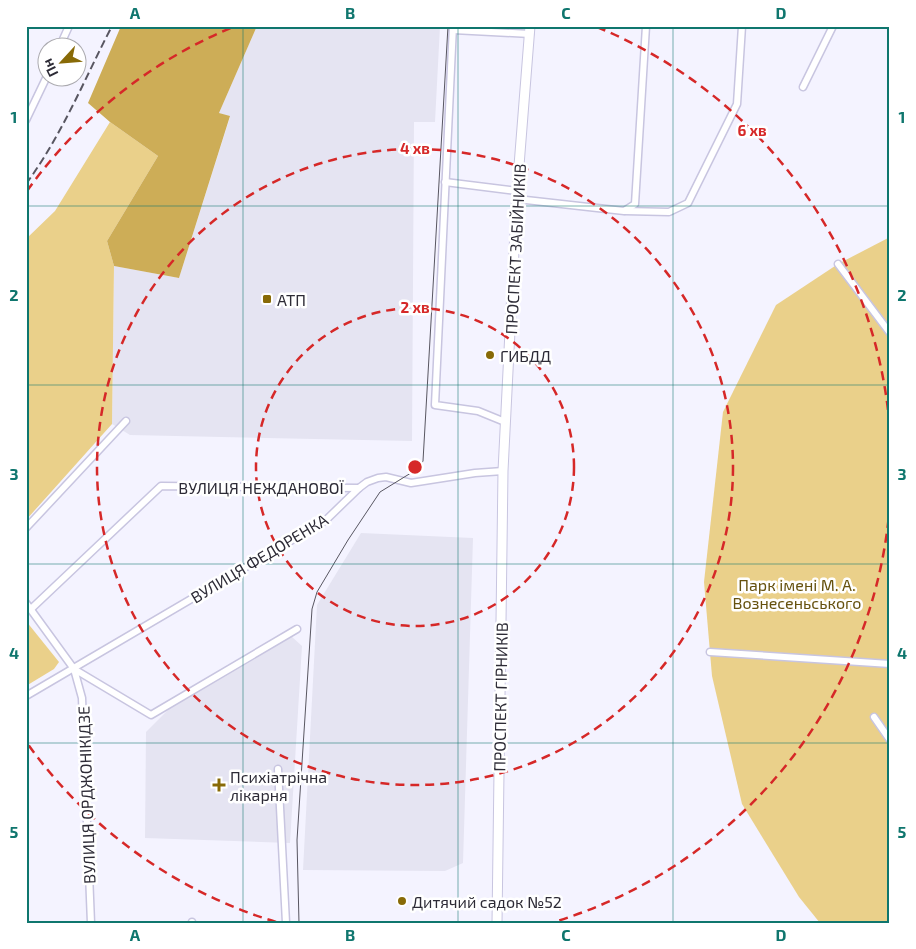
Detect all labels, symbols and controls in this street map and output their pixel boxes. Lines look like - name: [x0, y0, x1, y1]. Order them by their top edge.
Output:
- text: A: [130, 3, 141, 22]
- text: B: [345, 3, 355, 22]
- text: C: [561, 3, 571, 22]
- text: D: [776, 3, 787, 22]
- north arrow: [38, 38, 88, 88]
- text: Пн: [38, 56, 61, 80]
- text: 1: [11, 107, 17, 126]
- text: 1: [899, 107, 905, 126]
- text: 6 хв: [737, 121, 767, 139]
- text: 4 хв: [400, 139, 430, 157]
- street label: ПРОСПЕКТ ЗАБІЙНИКІВ: [501, 163, 529, 335]
- text: 2: [9, 285, 19, 304]
- text: 2: [897, 285, 907, 304]
- place label: АТП: [277, 290, 306, 309]
- marker: АТП: [261, 293, 273, 305]
- text: 2 хв: [400, 298, 430, 316]
- place label: ГИБДД: [500, 346, 551, 365]
- marker: ГИБДД: [484, 349, 496, 361]
- centre of rings: [406, 458, 424, 476]
- text: 3: [9, 464, 19, 483]
- text: 3: [897, 464, 907, 483]
- street label: ВУЛИЦЯ НЕЖДАНОВОЇ: [178, 478, 345, 497]
- street label: ВУЛИЦЯ ФЕДОРЕНКА: [187, 510, 331, 606]
- park label: Парк імені М. А. Вознесеньського: [733, 575, 861, 612]
- street label: ПРОСПЕКТ ГІРНИКІВ: [489, 622, 511, 772]
- text: 4: [9, 643, 19, 662]
- text: 4: [897, 643, 907, 662]
- street label: ВУЛИЦЯ ОРДЖОНІКІДЗЕ: [73, 706, 99, 884]
- place label: Психіатрічна лікарня: [230, 767, 327, 804]
- marker: Психіатрічна лікарня: [212, 778, 226, 792]
- text: 5: [10, 822, 19, 841]
- text: 5: [898, 822, 907, 841]
- place label: Дитячий садок №52: [412, 892, 562, 911]
- marker: Дитячий садок №52: [396, 895, 408, 907]
- text: A: [130, 925, 141, 944]
- text: B: [345, 925, 355, 944]
- text: C: [561, 925, 571, 944]
- text: D: [776, 925, 787, 944]

